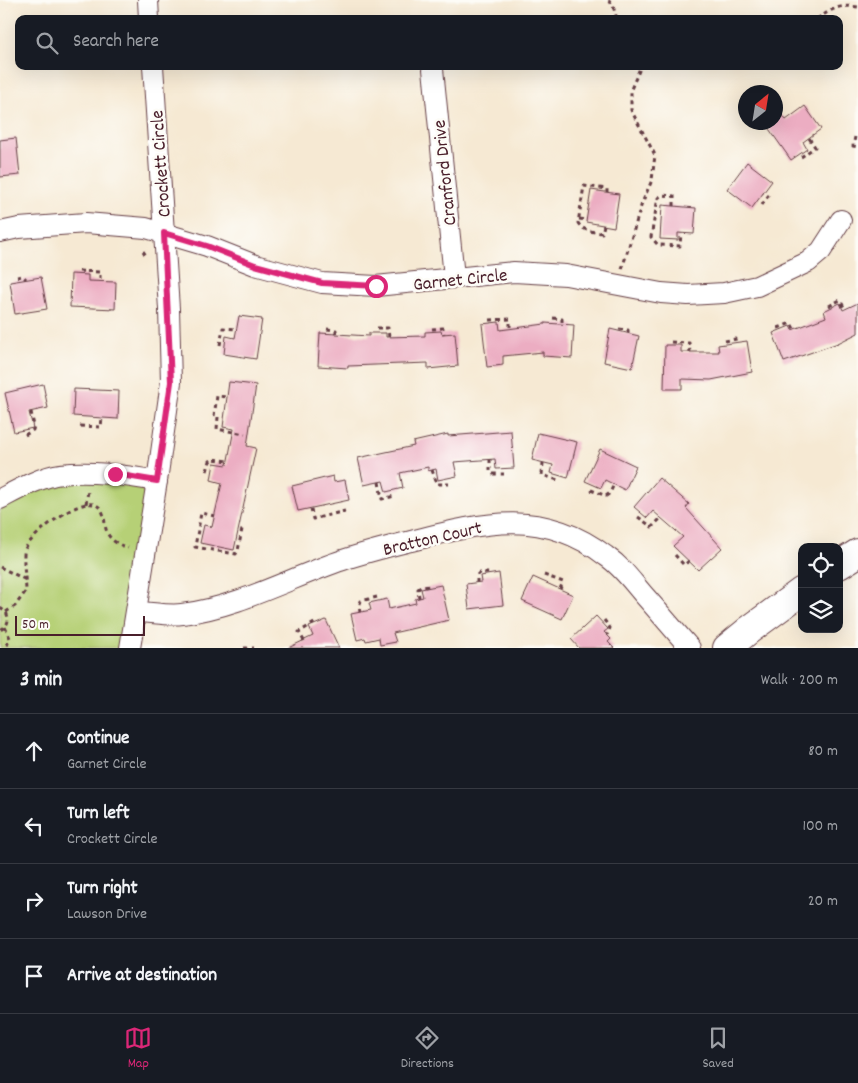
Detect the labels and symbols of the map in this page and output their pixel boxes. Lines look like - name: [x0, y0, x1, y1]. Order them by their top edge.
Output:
- north arrow: [738, 85, 783, 130]
- street label: Crockett Circle: [145, 109, 180, 218]
- street label: Cranford Drive: [428, 118, 465, 227]
- street label: Garnet Circle: [412, 263, 509, 300]
- route start: [365, 275, 388, 298]
- route end: [104, 463, 127, 486]
- street label: Bratton Court: [381, 516, 485, 565]
- scale bar: [15, 613, 145, 636]

